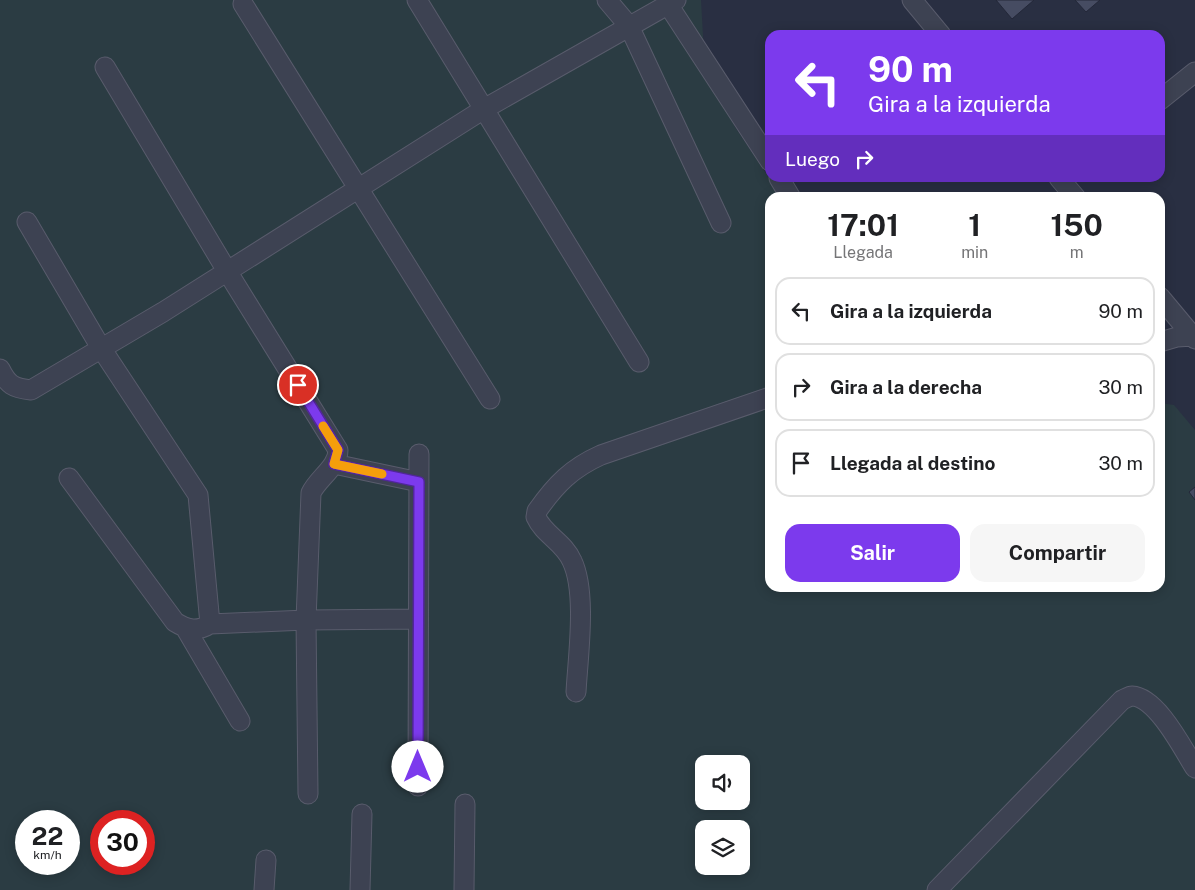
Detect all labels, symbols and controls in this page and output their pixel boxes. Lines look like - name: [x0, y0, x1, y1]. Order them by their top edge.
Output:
- text: 90 m: [868, 49, 953, 90]
- icon: left: [785, 50, 850, 115]
- text: Gira a la izquierda: [868, 91, 1051, 117]
- icon: right: [850, 145, 878, 173]
- text: Luego: [785, 148, 840, 170]
- text: 17:01: [827, 207, 899, 243]
- text: 1: [968, 207, 981, 243]
- text: 150: [1050, 207, 1103, 243]
- text: Llegada: [833, 243, 893, 262]
- text: min: [961, 243, 988, 262]
- text: m: [1070, 243, 1084, 262]
- icon: left: [787, 297, 815, 325]
- text: Gira a la izquierda: [830, 300, 992, 322]
- text: 90 m: [1099, 300, 1143, 322]
- pin: [277, 364, 319, 406]
- icon: arrive: [284, 371, 312, 399]
- icon: right: [787, 373, 815, 401]
- text: Gira a la derecha: [830, 376, 982, 398]
- text: 30 m: [1098, 376, 1143, 398]
- icon: arrive: [787, 449, 815, 477]
- text: Llegada al destino: [830, 452, 995, 474]
- text: 30 m: [1098, 452, 1143, 474]
- button: Salir: [785, 524, 960, 582]
- button: Compartir: [970, 524, 1145, 582]
- position arrow: [391, 740, 443, 792]
- map controls: [695, 755, 750, 875]
- button: sound: [695, 755, 750, 810]
- speed limit sign: 30: [90, 810, 155, 875]
- button: layers: [695, 820, 750, 875]
- text: 22: [32, 821, 63, 851]
- text: km/h: [33, 848, 62, 862]

